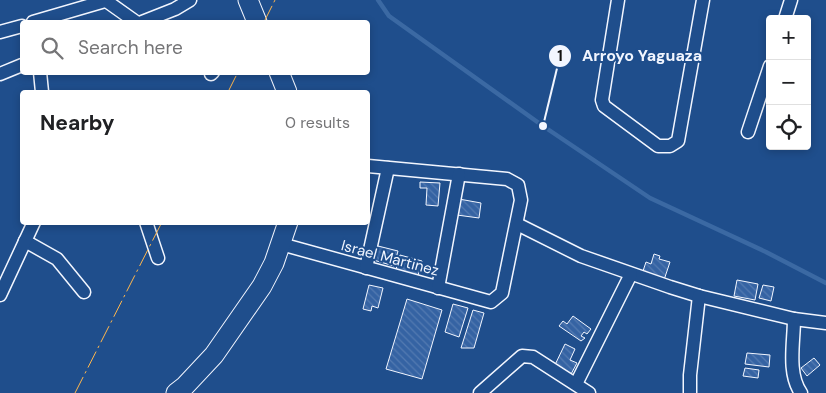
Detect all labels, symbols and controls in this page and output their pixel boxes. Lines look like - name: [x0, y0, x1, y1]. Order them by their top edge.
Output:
- map controls: [766, 15, 811, 150]
- button: +: [766, 15, 811, 60]
- search box: [20, 20, 370, 75]
- icon: search: [38, 34, 66, 62]
- text: Search here: [78, 35, 183, 60]
- callout: Arroyo Yaguaza: [547, 40, 712, 71]
- text: Arroyo Yaguaza: [582, 45, 702, 66]
- text: 1: [557, 46, 563, 66]
- button: −: [766, 60, 811, 105]
- button: locate: [766, 105, 811, 150]
- text: Nearby: [40, 109, 114, 137]
- text: 0 results: [285, 112, 350, 133]
- street label: Israel Martinez: [339, 235, 441, 281]

